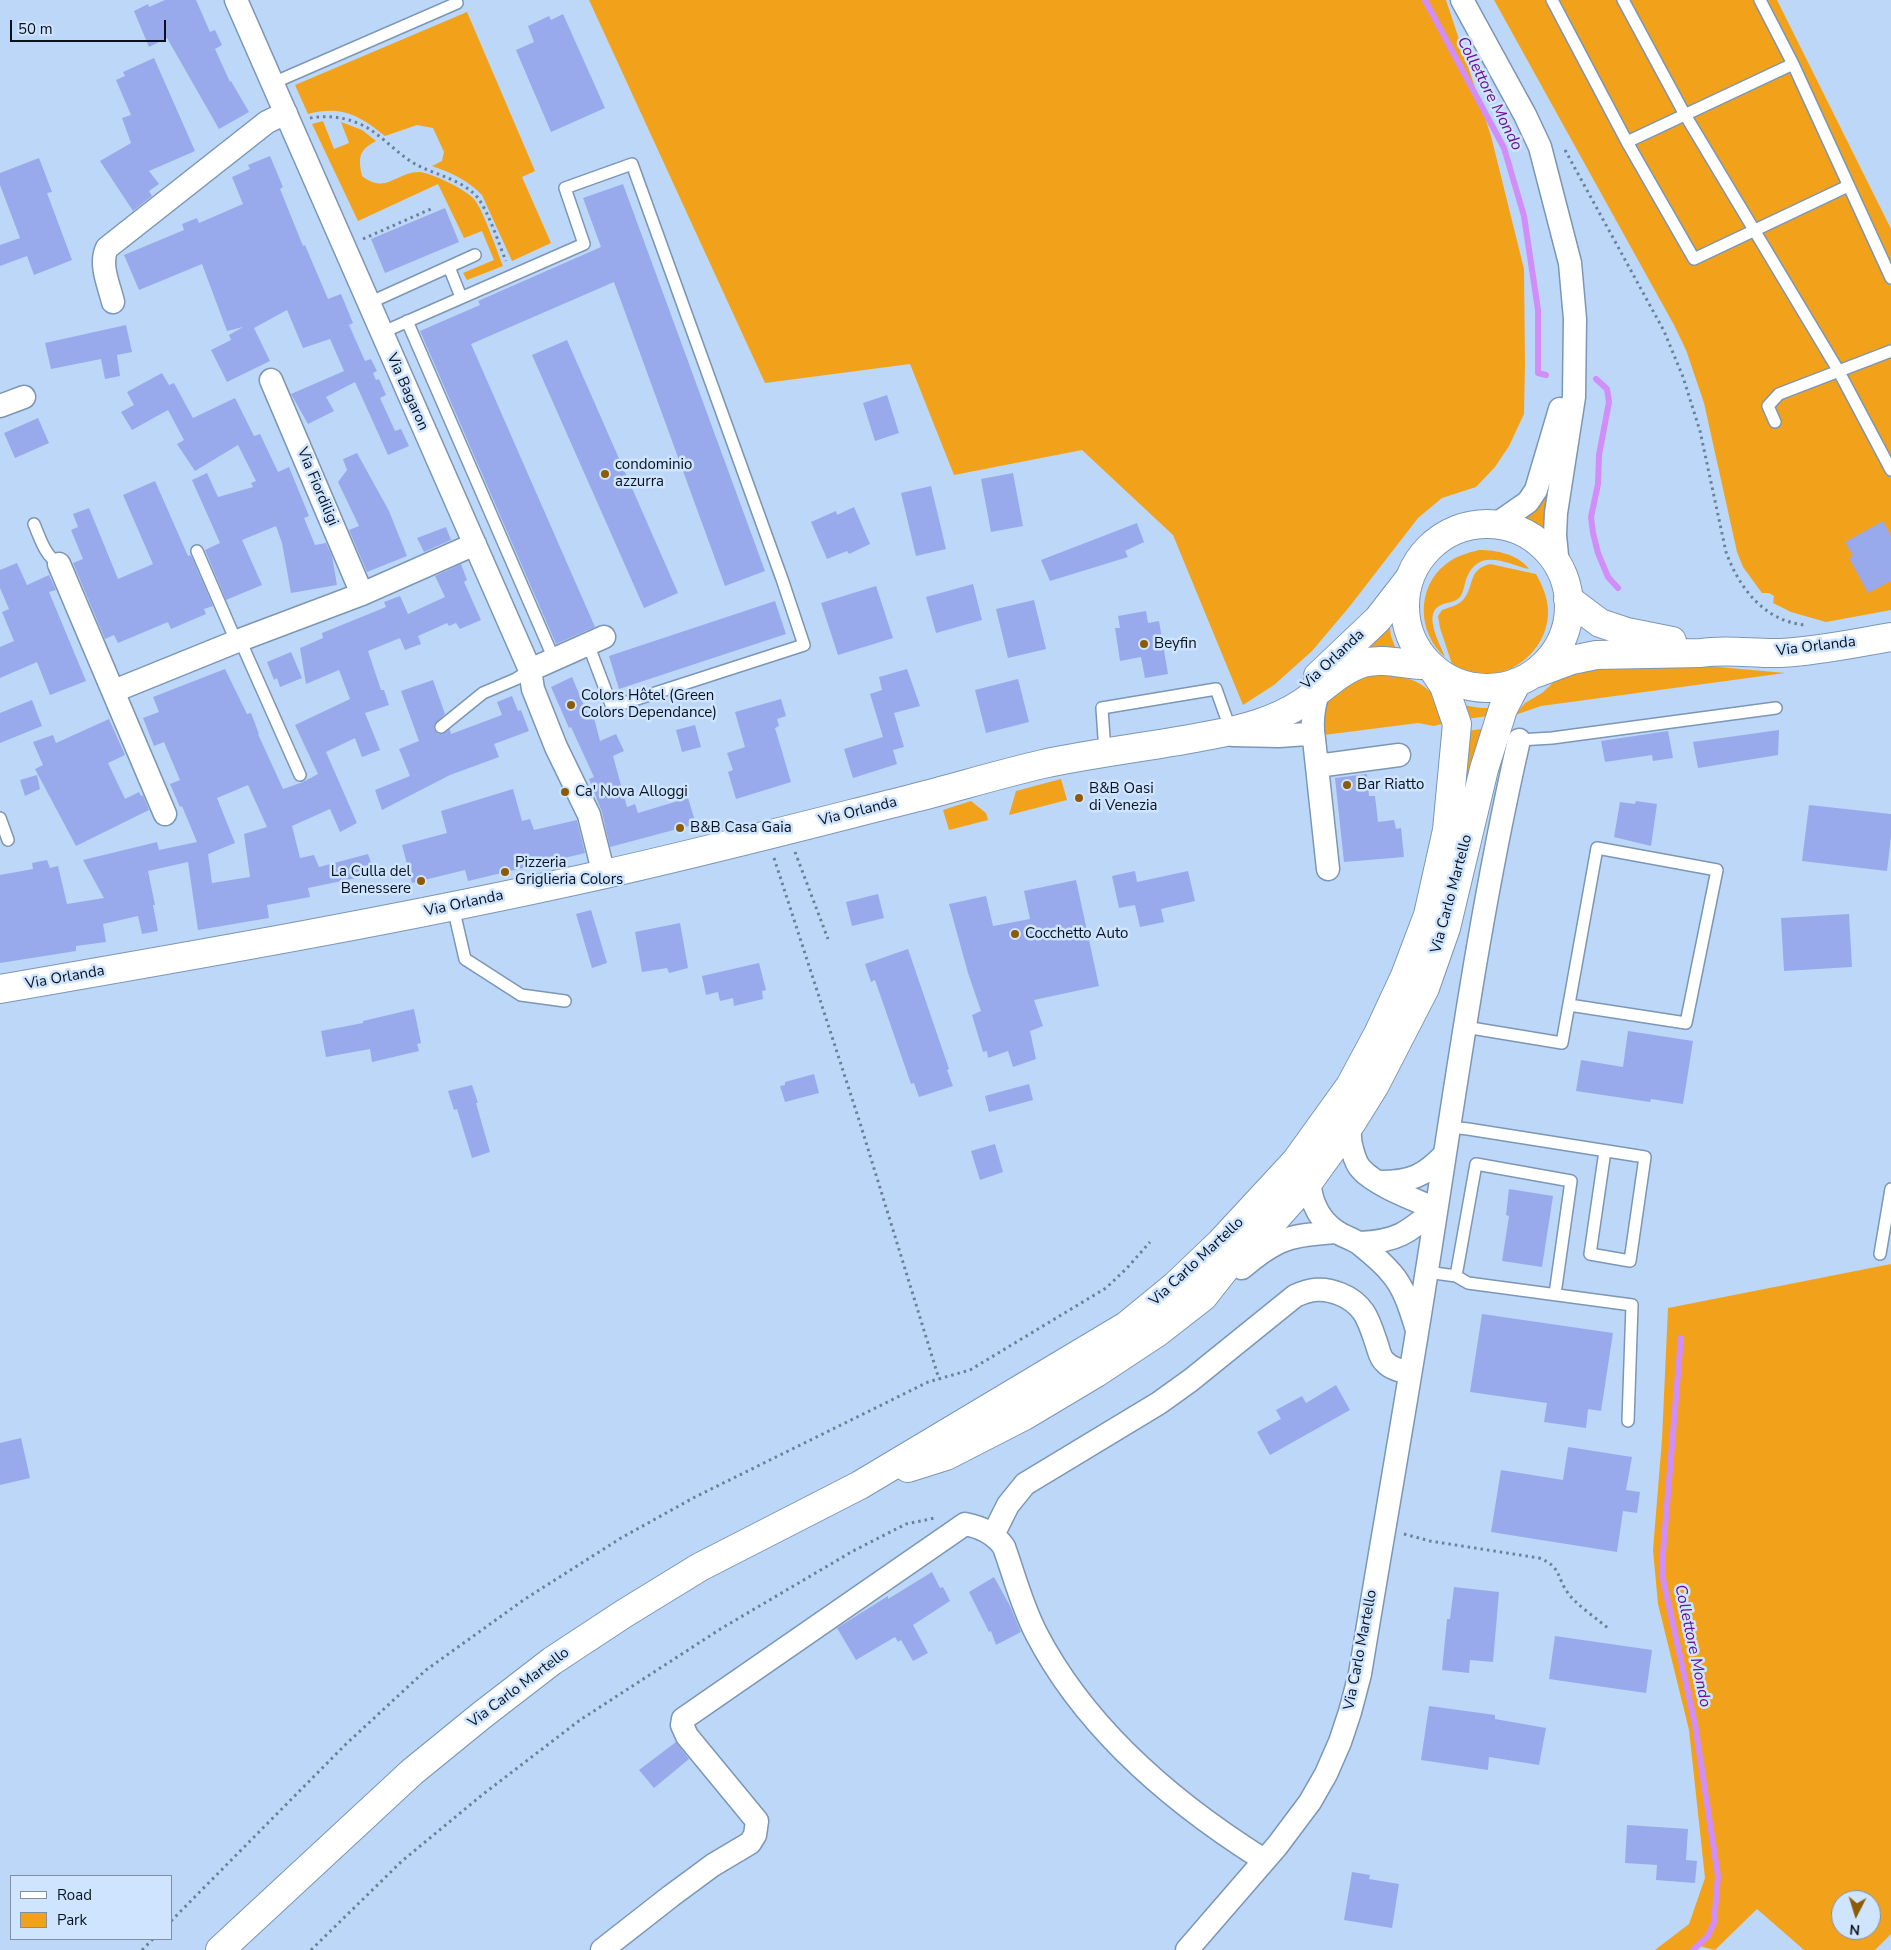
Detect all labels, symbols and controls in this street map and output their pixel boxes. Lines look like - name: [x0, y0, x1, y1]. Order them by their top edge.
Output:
- scale bar: [12, 10, 169, 42]
- text: 50 m: [18, 19, 53, 39]
- water label: Collettore Mondo: [1452, 34, 1526, 154]
- street label: Via Bagaron: [382, 351, 432, 433]
- street label: Via Fiordiligi: [292, 445, 342, 529]
- place label: condominio azzurra: [615, 456, 692, 491]
- marker: condominio azzurra: [599, 468, 611, 480]
- street label: Via Orlanda: [1298, 626, 1368, 694]
- street label: Via Orlanda: [1775, 633, 1857, 661]
- place label: Beyfin: [1154, 635, 1197, 653]
- marker: Beyfin: [1138, 638, 1150, 650]
- place label: Colors Hôtel (Green Colors Dependance): [581, 687, 717, 722]
- marker: Colors Hôtel (Green Colors Dependance): [565, 699, 577, 711]
- place label: Bar Riatto: [1357, 776, 1424, 794]
- marker: Bar Riatto: [1341, 779, 1353, 791]
- place label: B&B Oasi di Venezia: [1089, 780, 1157, 815]
- place label: Ca' Nova Alloggi: [575, 783, 688, 801]
- marker: Ca' Nova Alloggi: [559, 786, 571, 798]
- marker: B&B Oasi di Venezia: [1073, 792, 1085, 804]
- street label: Via Orlanda: [817, 794, 899, 830]
- place label: B&B Casa Gaia: [690, 819, 792, 837]
- marker: B&B Casa Gaia: [674, 822, 686, 834]
- street label: Via Carlo Martello: [1427, 833, 1477, 955]
- place label: Pizzeria Griglieria Colors: [515, 854, 623, 889]
- place label: La Culla del Benessere: [331, 863, 411, 898]
- marker: Pizzeria Griglieria Colors: [499, 866, 511, 878]
- marker: La Culla del Benessere: [415, 875, 427, 887]
- street label: Via Orlanda: [423, 887, 505, 921]
- place label: Cocchetto Auto: [1025, 925, 1128, 943]
- marker: Cocchetto Auto: [1009, 928, 1021, 940]
- street label: Via Orlanda: [24, 962, 106, 994]
- street label: Via Carlo Martello: [1146, 1214, 1248, 1310]
- water label: Collettore Mondo: [1670, 1583, 1714, 1709]
- street label: Via Carlo Martello: [1341, 1588, 1381, 1712]
- street label: Via Carlo Martello: [465, 1644, 573, 1732]
- legend: [10, 1875, 172, 1940]
- text: Road: [57, 1885, 92, 1905]
- north arrow: [1831, 1890, 1881, 1940]
- text: Park: [57, 1910, 87, 1930]
- text: N: [1849, 1920, 1861, 1939]

